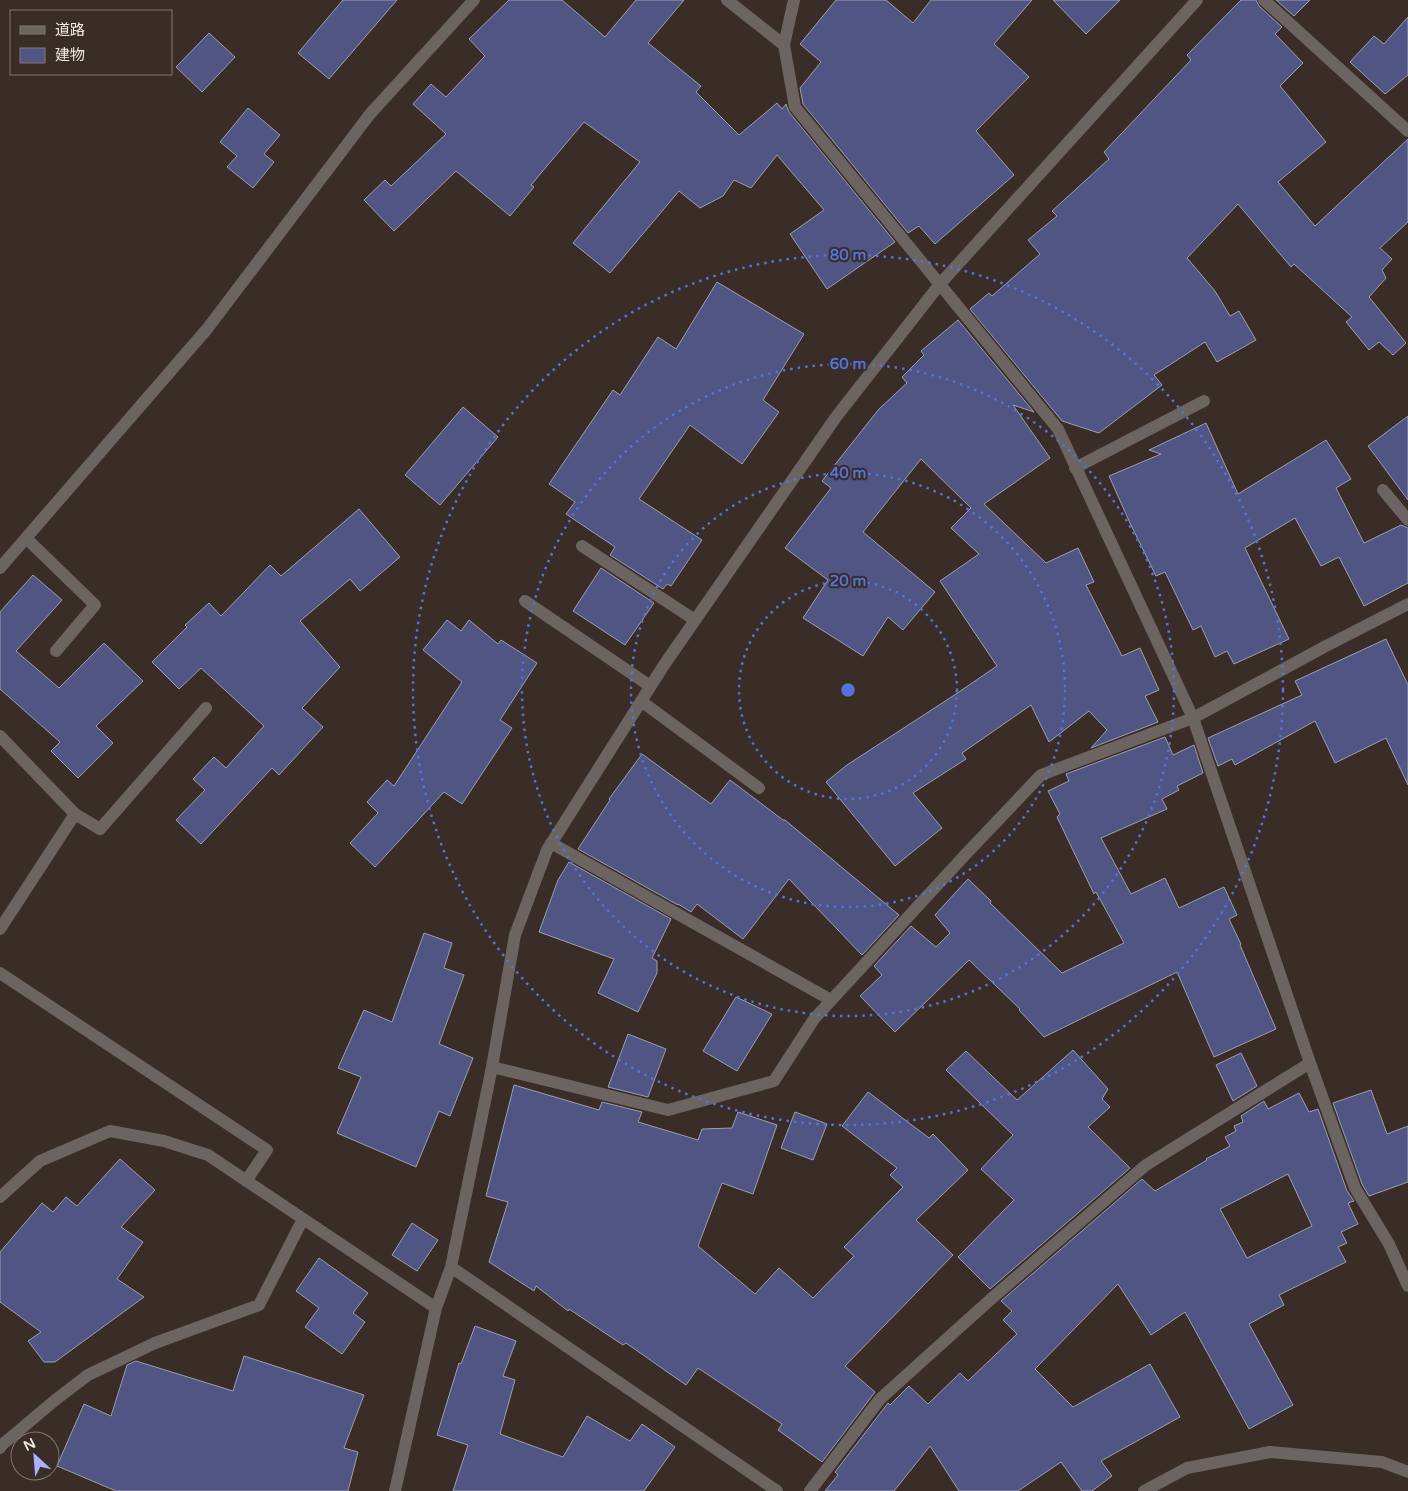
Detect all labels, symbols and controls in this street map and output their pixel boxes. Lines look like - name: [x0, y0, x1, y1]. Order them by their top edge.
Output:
- legend: [10, 10, 172, 75]
- text: 道路: [55, 21, 85, 39]
- text: 建物: [55, 46, 85, 64]
- text: 80 m: [830, 246, 866, 264]
- text: 60 m: [830, 355, 866, 373]
- text: 40 m: [830, 464, 866, 482]
- text: 20 m: [830, 572, 866, 590]
- centre of rings: [839, 681, 857, 699]
- north arrow: [10, 1431, 60, 1481]
- text: N: [21, 1435, 38, 1455]

